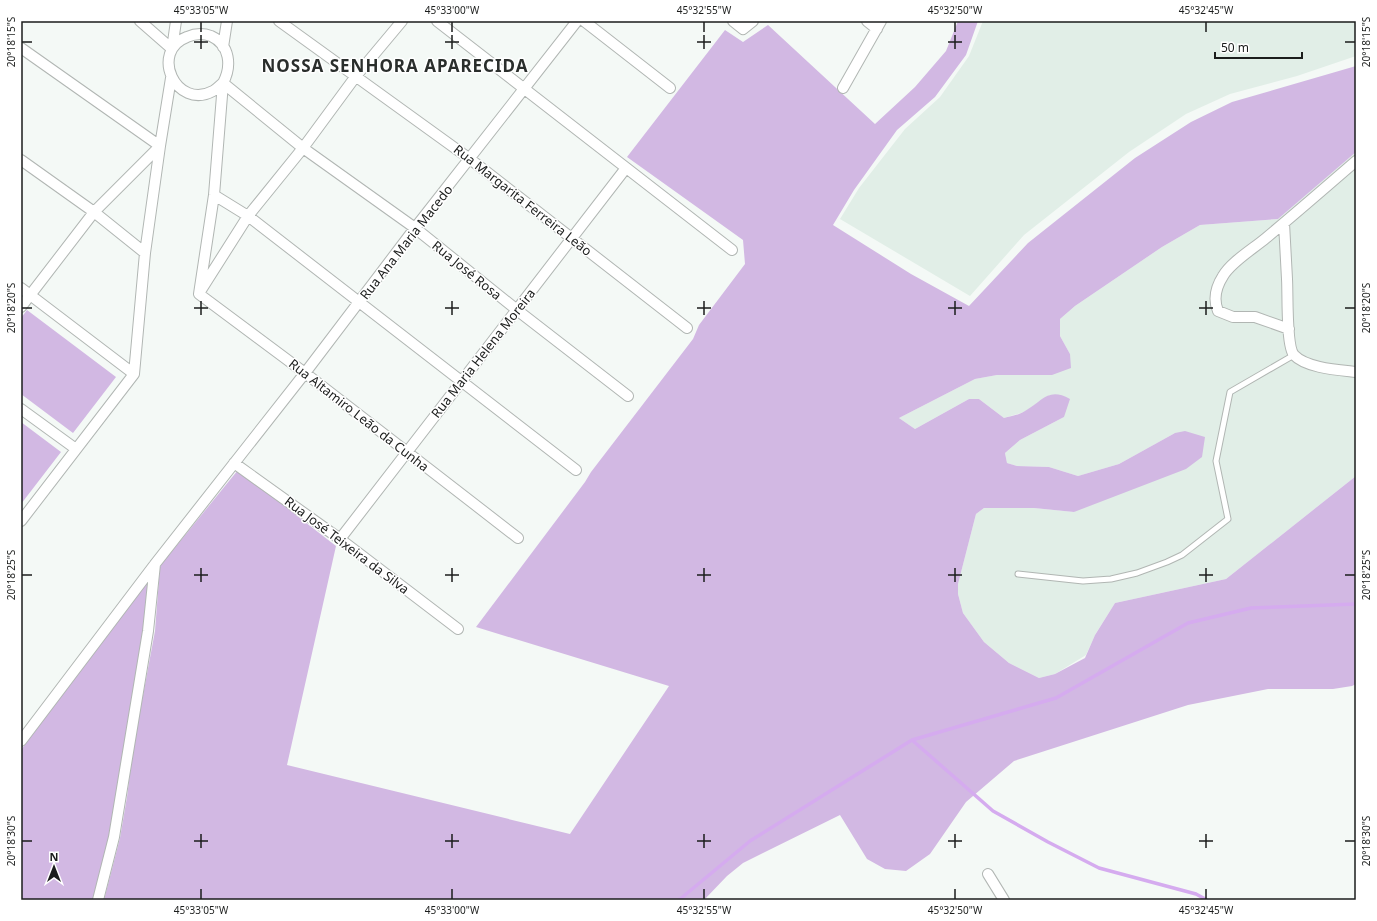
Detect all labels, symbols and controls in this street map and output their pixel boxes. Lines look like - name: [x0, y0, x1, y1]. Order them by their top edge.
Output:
- text: 45°33'05"W: [174, 3, 229, 17]
- text: 45°33'00"W: [425, 3, 480, 17]
- text: 45°32'55"W: [677, 3, 732, 17]
- text: 45°32'50"W: [928, 3, 983, 17]
- text: 45°32'45"W: [1179, 3, 1234, 17]
- text: 20°18'15"S: [4, 16, 18, 67]
- text: 20°18'15"S: [1359, 16, 1373, 67]
- scale bar: [1215, 34, 1302, 60]
- text: 50 m: [1221, 39, 1249, 56]
- district label: NOSSA SENHORA APARECIDA: [262, 54, 528, 77]
- street label: Rua Margarita Ferreira Leão: [450, 140, 596, 260]
- street label: Rua Ana Maria Macedo: [356, 181, 457, 303]
- street label: Rua José Rosa: [428, 236, 506, 304]
- text: 20°18'20"S: [4, 282, 18, 333]
- text: 20°18'20"S: [1359, 282, 1373, 333]
- street label: Rua Maria Helena Moreira: [427, 285, 539, 421]
- street label: Rua Altamiro Leão da Cunha: [285, 355, 433, 475]
- street label: Rua José Teixeira da Silva: [281, 492, 413, 598]
- text: 20°18'25"S: [4, 549, 18, 600]
- text: 20°18'25"S: [1359, 549, 1373, 600]
- text: 20°18'30"S: [4, 815, 18, 866]
- text: 20°18'30"S: [1359, 815, 1373, 866]
- north arrow: [34, 847, 74, 887]
- text: N: [50, 849, 58, 864]
- text: 45°33'05"W: [174, 903, 229, 917]
- text: 45°33'00"W: [425, 903, 480, 917]
- text: 45°32'55"W: [677, 903, 732, 917]
- text: 45°32'50"W: [928, 903, 983, 917]
- text: 45°32'45"W: [1179, 903, 1234, 917]

